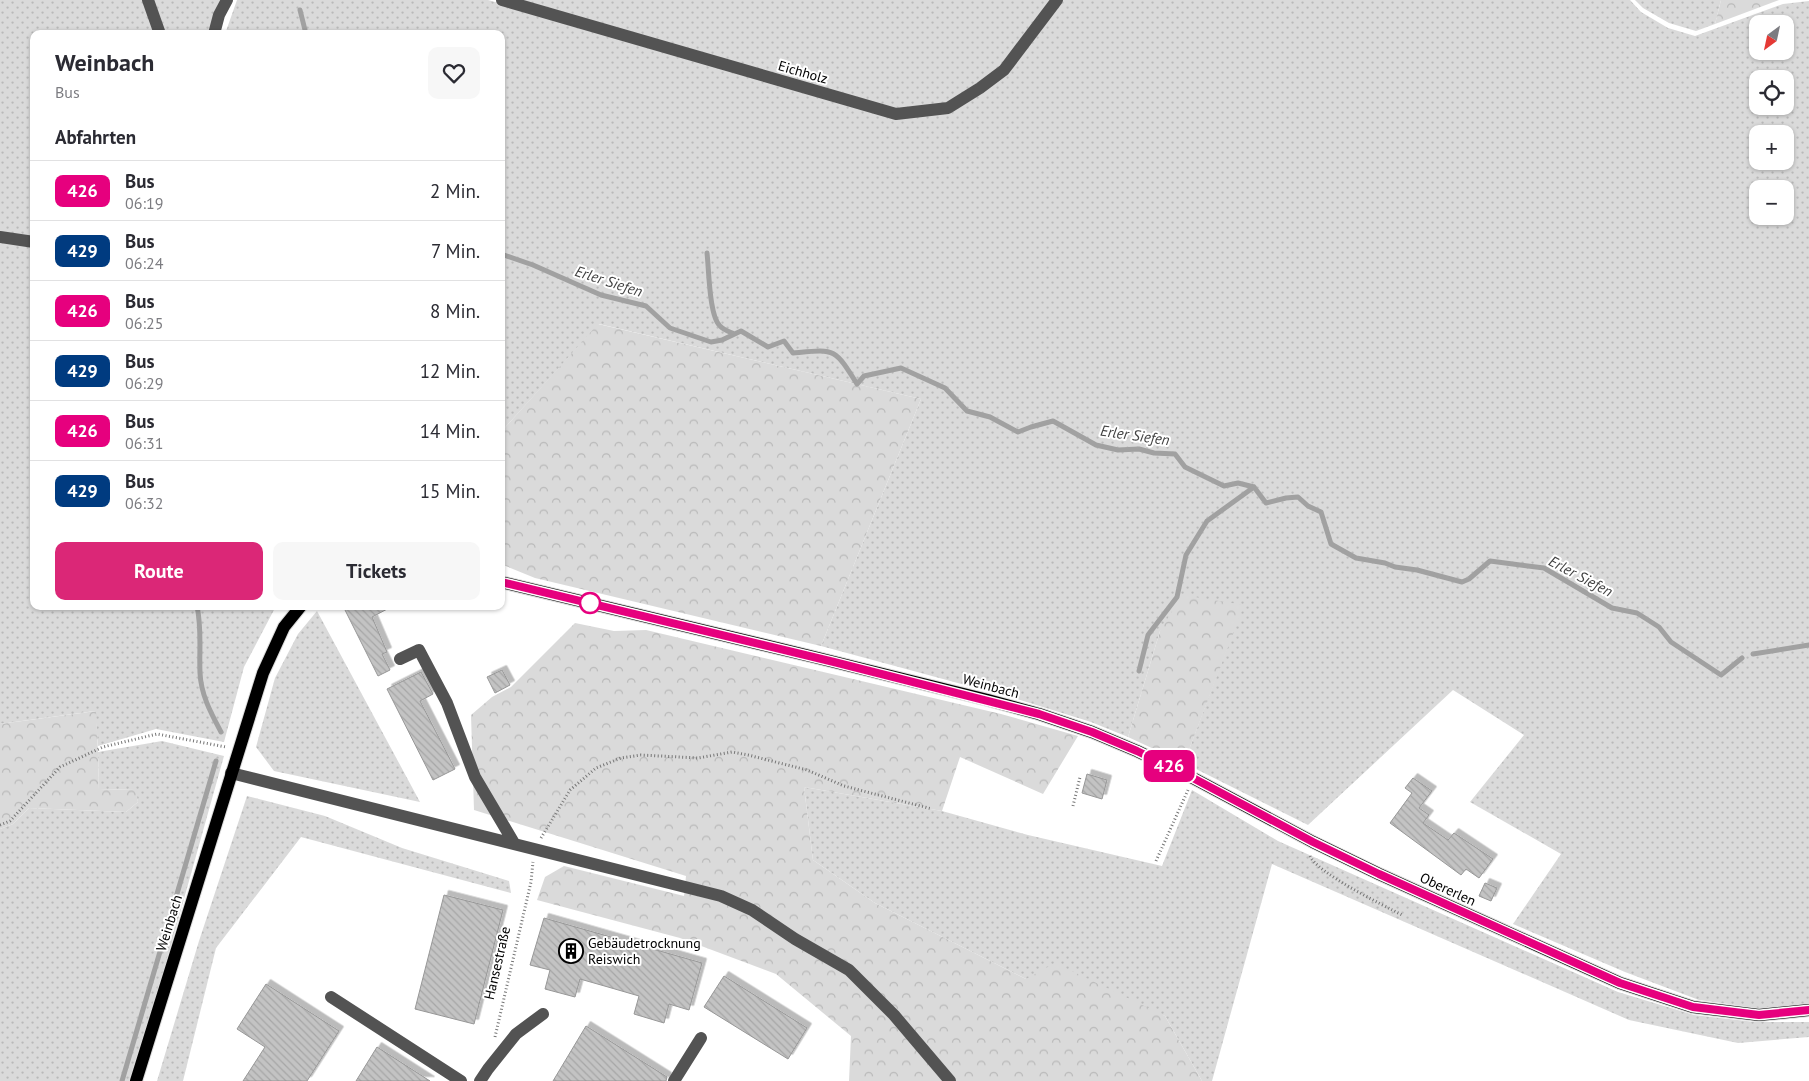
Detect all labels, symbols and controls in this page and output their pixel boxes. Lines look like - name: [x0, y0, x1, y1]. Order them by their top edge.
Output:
- north arrow: [1749, 15, 1794, 60]
- map controls: [1749, 15, 1794, 225]
- text: Weinbach: [55, 47, 154, 78]
- button: heart: [428, 47, 480, 99]
- street label: Eichholz: [776, 56, 830, 88]
- button: locate: [1749, 70, 1794, 115]
- text: Bus: [55, 82, 80, 102]
- text: Abfahrten: [55, 125, 136, 149]
- button: +: [1749, 125, 1794, 170]
- text: Bus: [125, 169, 154, 193]
- text: 426: [67, 179, 98, 202]
- text: 2 Min.: [430, 179, 480, 203]
- button: −: [1749, 180, 1794, 225]
- text: 06:19: [125, 193, 163, 213]
- text: Bus: [125, 229, 154, 253]
- text: 429: [67, 239, 98, 262]
- text: 7 Min.: [431, 239, 480, 263]
- text: 06:24: [125, 253, 163, 273]
- water label: Erler Siefen: [573, 261, 645, 301]
- text: Bus: [125, 289, 154, 313]
- text: 426: [67, 299, 98, 322]
- text: 8 Min.: [430, 299, 480, 323]
- text: 06:25: [125, 313, 163, 333]
- text: Bus: [125, 349, 154, 373]
- text: 429: [67, 359, 98, 382]
- text: 12 Min.: [420, 359, 480, 383]
- text: 06:29: [125, 373, 163, 393]
- text: Bus: [125, 409, 154, 433]
- text: 426: [67, 419, 98, 442]
- text: 14 Min.: [420, 419, 480, 443]
- water label: Erler Siefen: [1099, 421, 1171, 449]
- text: 06:31: [125, 433, 163, 453]
- text: Bus: [125, 469, 154, 493]
- text: 429: [67, 479, 98, 502]
- text: 15 Min.: [420, 479, 480, 503]
- text: 06:32: [125, 493, 163, 513]
- button: Route: [55, 542, 263, 600]
- button: Tickets: [273, 542, 480, 600]
- water label: Erler Siefen: [1546, 551, 1616, 601]
- unlabelled marker: [579, 592, 601, 614]
- street label: Weinbach: [961, 670, 1021, 702]
- line badge: 426: [1140, 750, 1198, 782]
- text: 426: [1154, 754, 1184, 777]
- street label: Obererlen: [1417, 868, 1479, 910]
- street label: Weinbach: [152, 893, 186, 953]
- street label: Hansestraße: [480, 925, 514, 1001]
- place label: Gebäudetrocknung Reiswich: [588, 934, 701, 968]
- building icon: Gebäudetrocknung Reiswich: [558, 938, 584, 964]

